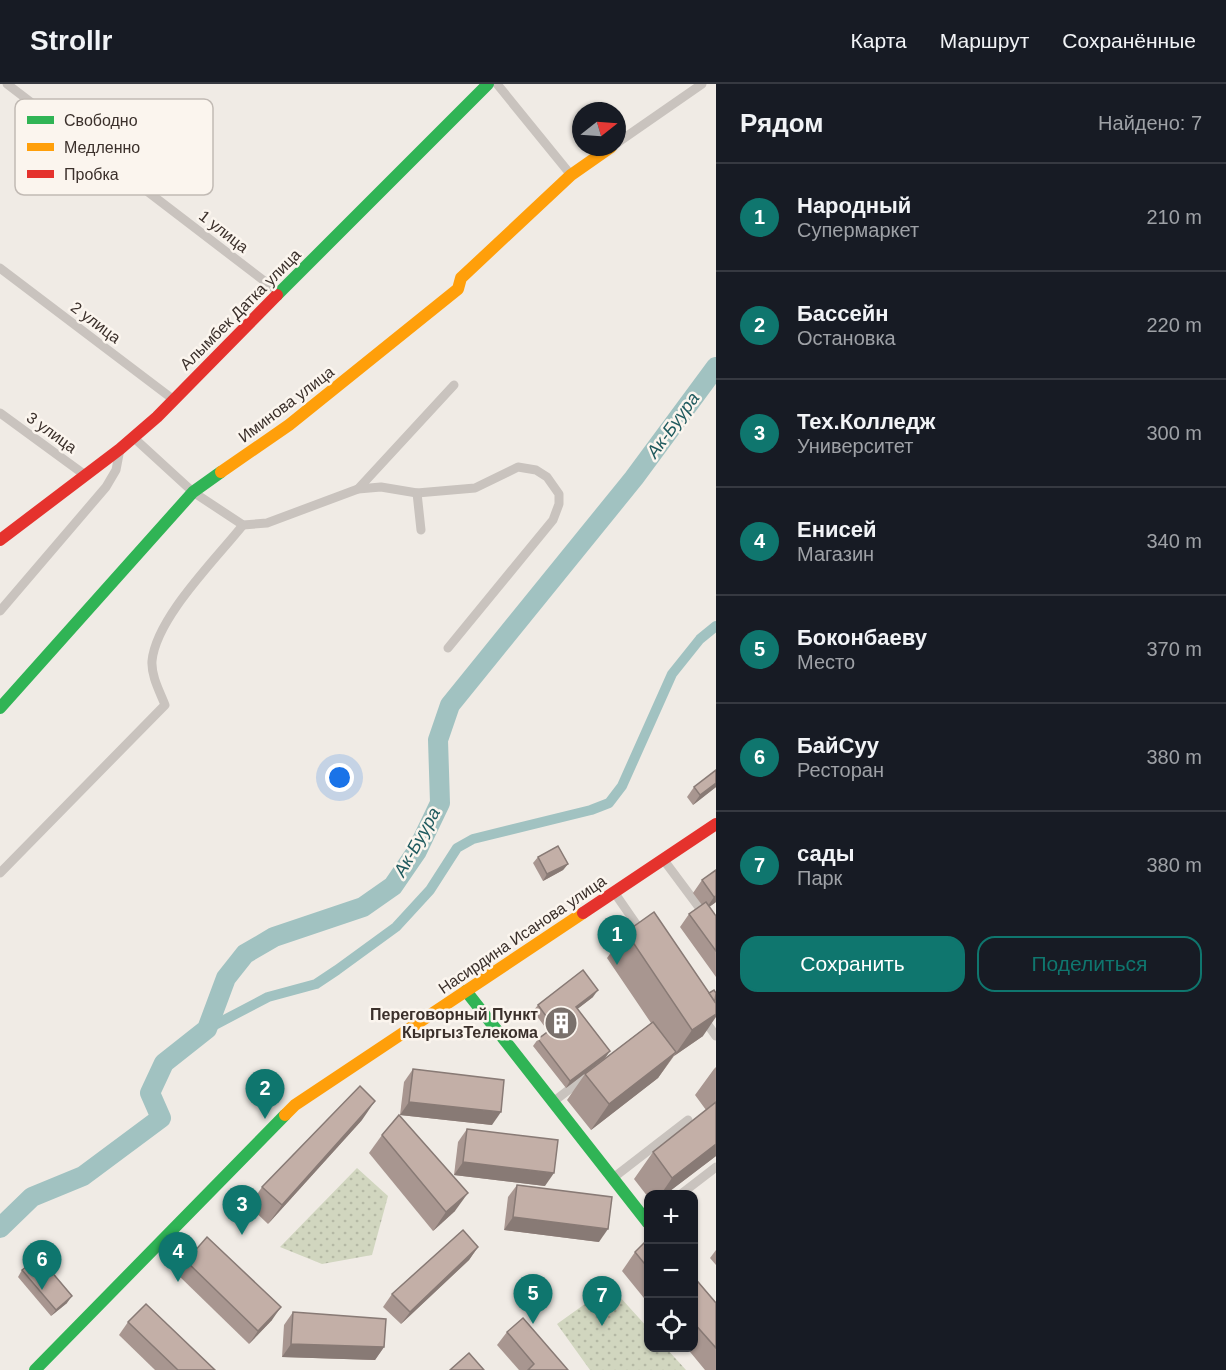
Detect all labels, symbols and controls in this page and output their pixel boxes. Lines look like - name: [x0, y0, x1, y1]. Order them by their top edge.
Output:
- text: Strollr: [30, 25, 112, 56]
- text: Карта: [851, 29, 907, 52]
- text: Маршрут: [940, 29, 1029, 52]
- text: Сохранённые: [1062, 29, 1196, 52]
- legend: [15, 99, 213, 195]
- north arrow: [572, 102, 626, 156]
- text: Рядом: [740, 108, 823, 138]
- text: Свободно: [64, 112, 138, 129]
- text: Найдено: 7: [1098, 112, 1202, 134]
- text: Медленно: [64, 139, 140, 156]
- text: Пробка: [64, 166, 119, 183]
- text: Народный: [797, 193, 911, 218]
- text: 1: [754, 206, 765, 228]
- text: 210 m: [1146, 206, 1202, 228]
- street label: 1 улица: [196, 207, 252, 256]
- text: Супермаркет: [797, 219, 919, 241]
- street label: Алымбек Датка улица: [177, 246, 304, 373]
- street label: 2 улица: [68, 298, 124, 346]
- text: Бассейн: [797, 301, 889, 326]
- text: 2: [754, 314, 765, 336]
- text: 220 m: [1146, 314, 1202, 336]
- text: Остановка: [797, 327, 896, 349]
- street label: Иминова улица: [235, 363, 337, 446]
- water label: Ак-Буура: [642, 388, 703, 462]
- street label: 3 улица: [24, 409, 80, 456]
- text: Тех.Колледж: [797, 409, 935, 434]
- text: 3: [754, 422, 765, 444]
- text: 300 m: [1146, 422, 1202, 444]
- text: Университет: [797, 435, 913, 457]
- text: Енисей: [797, 517, 876, 542]
- text: 4: [754, 530, 765, 552]
- text: 340 m: [1146, 530, 1202, 552]
- text: Магазин: [797, 543, 874, 565]
- text: Боконбаеву: [797, 625, 927, 650]
- text: 5: [754, 638, 765, 660]
- text: 370 m: [1146, 638, 1202, 660]
- text: Место: [797, 651, 855, 673]
- text: БайСуу: [797, 733, 879, 758]
- text: 6: [754, 746, 765, 768]
- text: 380 m: [1146, 746, 1202, 768]
- text: Ресторан: [797, 759, 884, 781]
- your location: [325, 763, 354, 792]
- water label: Ак-Буура: [389, 804, 444, 881]
- text: сады: [797, 841, 855, 866]
- text: 7: [754, 854, 765, 876]
- text: 380 m: [1146, 854, 1202, 876]
- text: Парк: [797, 867, 842, 889]
- street label: Насирдина Исанова улица: [435, 872, 609, 997]
- pin: 1: [598, 916, 636, 965]
- button: Сохранить: [740, 936, 965, 992]
- button: Поделиться: [977, 936, 1202, 992]
- building icon: Переговорный Пункт КыргызТелекома: [543, 1005, 579, 1041]
- place label: Переговорный Пункт КыргызТелекома: [370, 1006, 538, 1041]
- pin: 2: [246, 1070, 284, 1119]
- pin: 3: [222, 1186, 262, 1235]
- map controls: [644, 1190, 698, 1352]
- button: +: [644, 1190, 698, 1244]
- pin: 4: [158, 1232, 198, 1282]
- pin: 6: [22, 1240, 62, 1290]
- button: −: [644, 1244, 698, 1298]
- pin: 5: [514, 1274, 552, 1324]
- pin: 7: [582, 1276, 622, 1326]
- button: locate: [644, 1298, 698, 1352]

